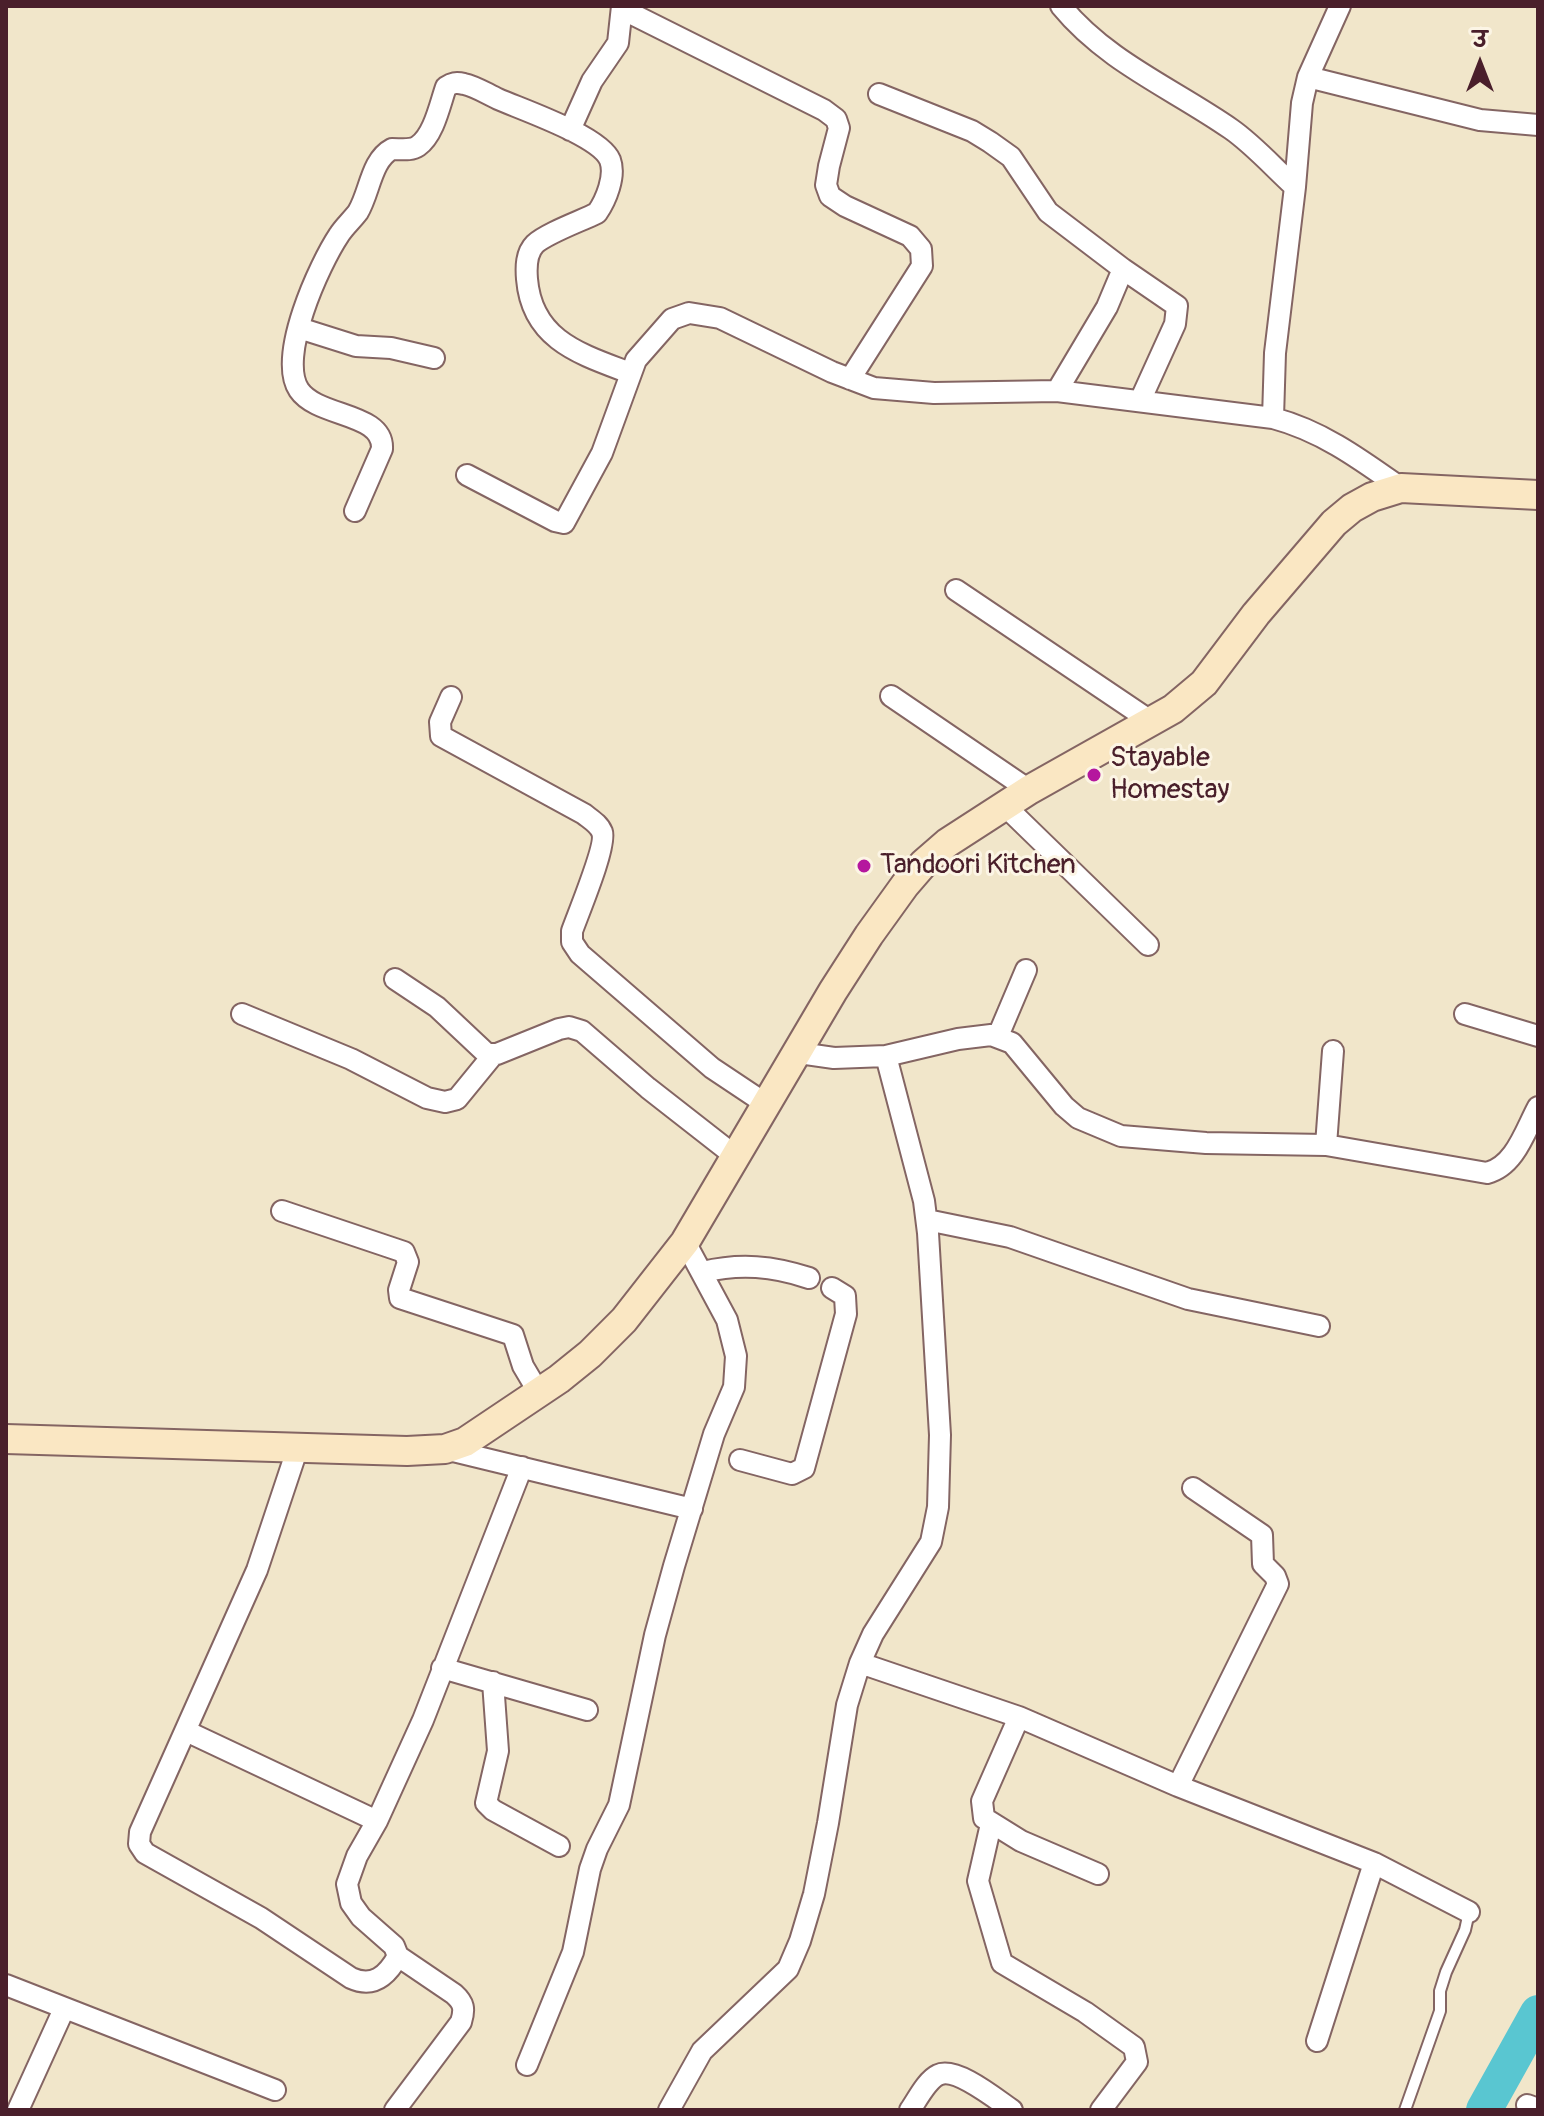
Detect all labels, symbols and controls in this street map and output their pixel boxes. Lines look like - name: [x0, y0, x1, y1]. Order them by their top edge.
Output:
- north arrow: [1440, 24, 1520, 104]
- text: उ: [1473, 26, 1487, 54]
- place label: Stayable Homestay: [1110, 742, 1229, 808]
- marker: Stayable Homestay: [1085, 766, 1103, 784]
- place label: Tandoori Kitchen: [880, 849, 1076, 883]
- marker: Tandoori Kitchen: [855, 857, 873, 875]

